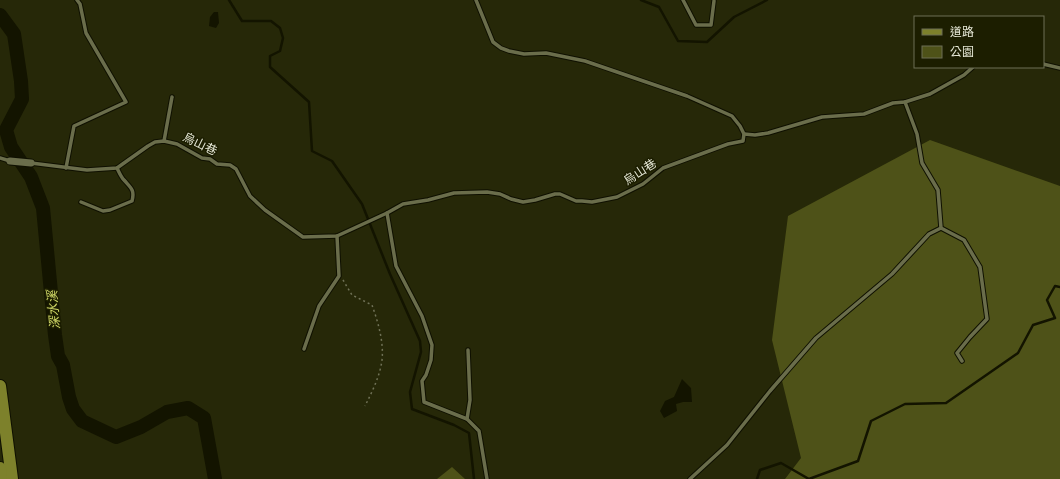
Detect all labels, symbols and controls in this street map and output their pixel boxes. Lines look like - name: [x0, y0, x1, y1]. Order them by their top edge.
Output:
- legend: [914, 16, 1044, 68]
- text: 道路: [950, 25, 974, 40]
- text: 公園: [950, 45, 974, 60]
- street label: 烏山巷: [180, 130, 219, 159]
- street label: 烏山巷: [621, 156, 659, 189]
- water label: 深水溪: [44, 288, 64, 330]

